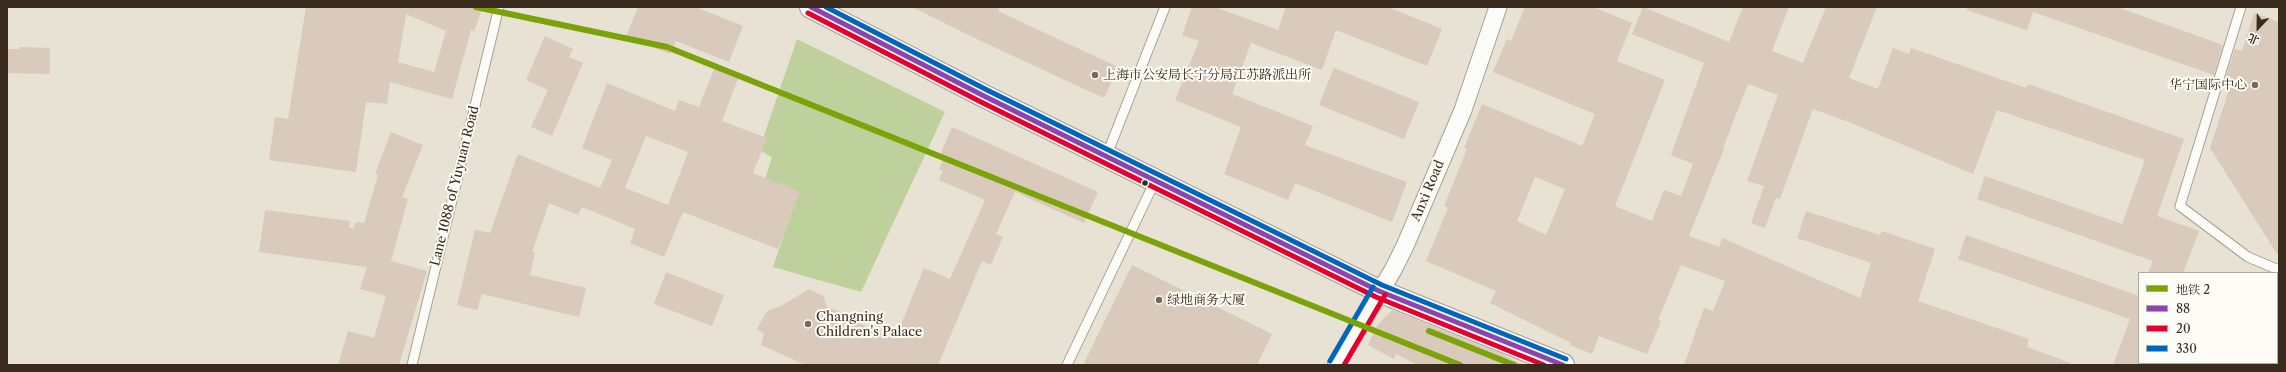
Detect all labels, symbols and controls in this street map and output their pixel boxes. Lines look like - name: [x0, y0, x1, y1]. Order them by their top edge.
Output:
- north arrow: [2238, 8, 2278, 48]
- text: 北: [2246, 31, 2261, 48]
- place label: 上海市公安局长宁分局江苏路派出所: [1103, 67, 1311, 83]
- marker: 上海市公安局长宁分局江苏路派出所: [1090, 70, 1100, 80]
- place label: 华宁国际中心: [2169, 77, 2247, 93]
- marker: 华宁国际中心: [2250, 80, 2260, 90]
- street label: Lane 1088 of Yuyuan Road: [427, 104, 483, 268]
- street label: Anxi Road: [1408, 158, 1448, 224]
- unlabelled marker: [1140, 178, 1150, 188]
- legend: [2138, 272, 2278, 364]
- text: 地铁 2: [2176, 282, 2210, 297]
- place label: 绿地商务大厦: [1167, 292, 1245, 308]
- marker: 绿地商务大厦: [1154, 295, 1164, 305]
- text: 88: [2176, 301, 2190, 316]
- place label: Changning Children's Palace: [816, 309, 922, 340]
- marker: Changning Children's Palace: [803, 319, 813, 329]
- text: 20: [2176, 321, 2191, 336]
- text: 330: [2176, 341, 2197, 356]

